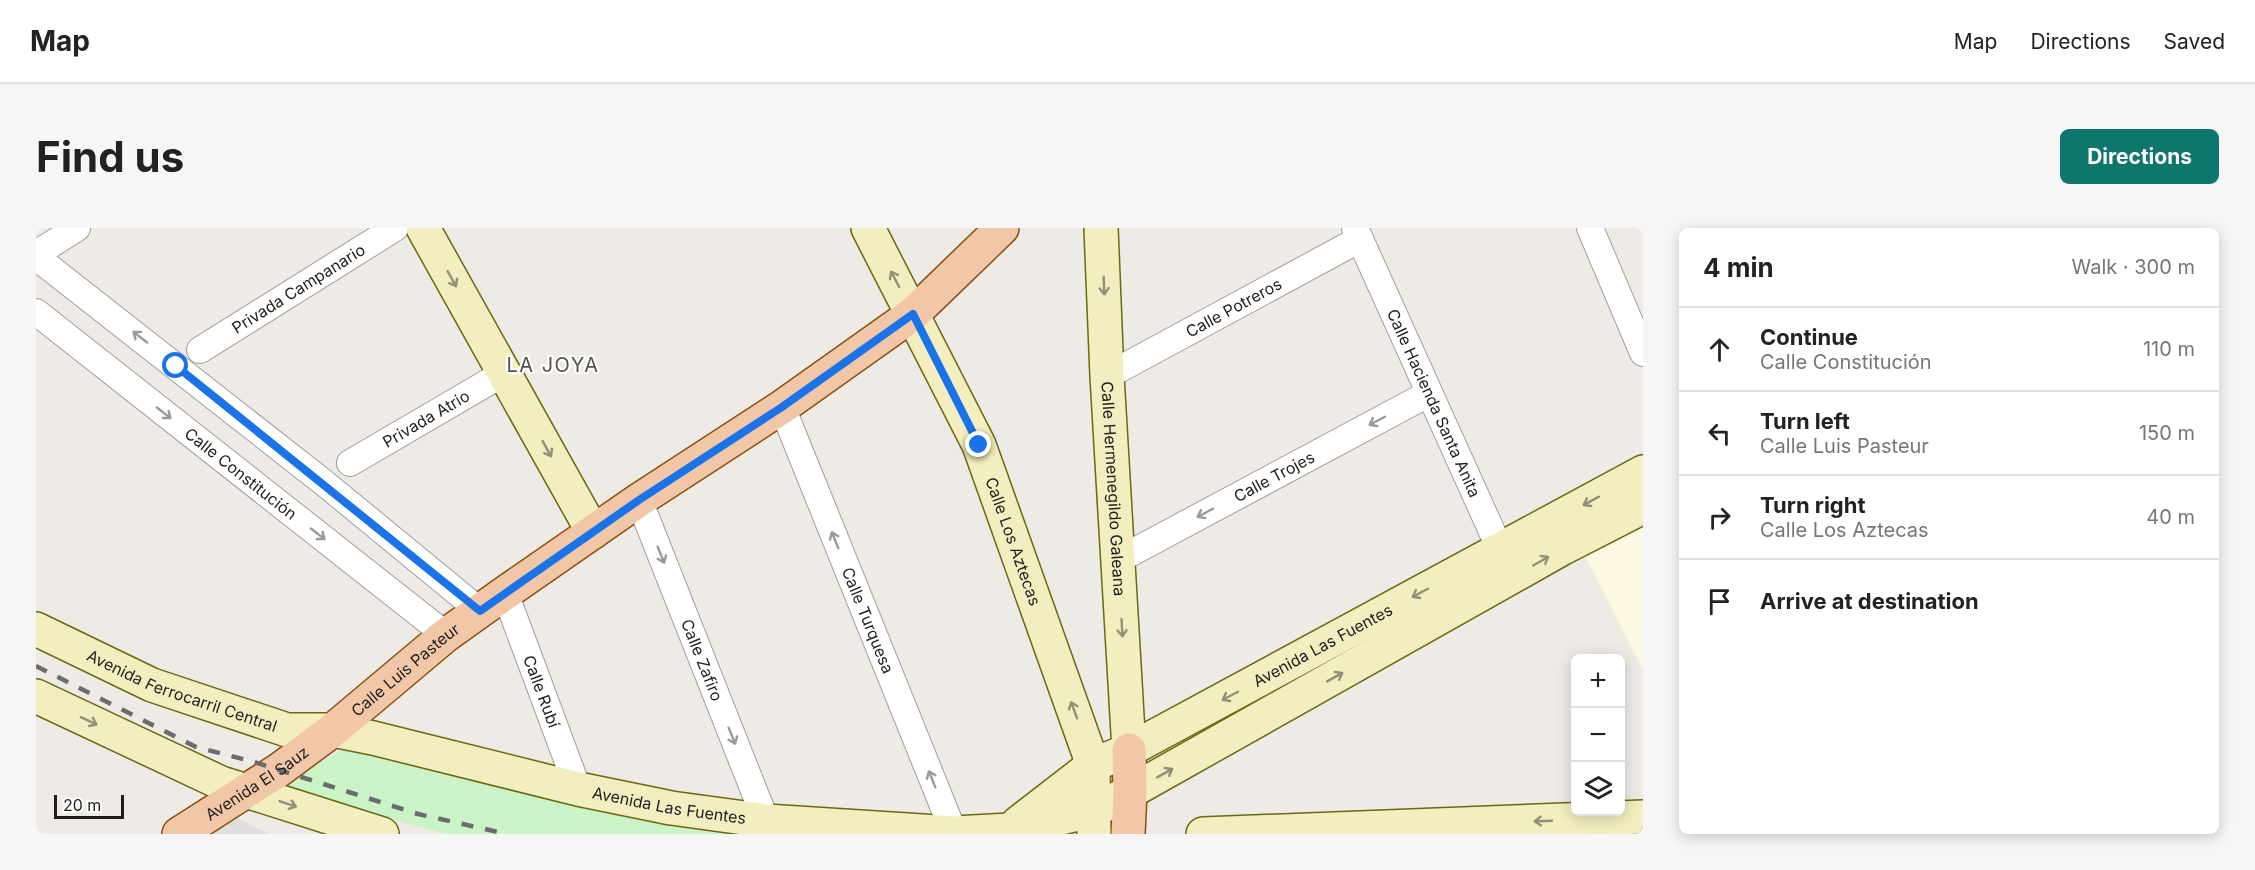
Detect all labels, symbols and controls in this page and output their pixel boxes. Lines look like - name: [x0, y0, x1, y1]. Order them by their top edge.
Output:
- text: Map: [30, 24, 90, 58]
- text: Map: [1954, 29, 1997, 54]
- text: Directions: [2030, 29, 2131, 54]
- text: Saved: [2164, 29, 2225, 54]
- button: Directions: [2060, 129, 2219, 184]
- text: Find us: [36, 131, 184, 182]
- street label: Privada Campanario: [228, 239, 369, 338]
- text: 4 min: [1703, 252, 1774, 283]
- text: Walk · 300 m: [2072, 255, 2195, 279]
- one-way arrow: [446, 270, 458, 287]
- one-way arrow: [889, 271, 901, 288]
- street label: Calle Potreros: [1182, 273, 1285, 341]
- one-way arrow: [1098, 276, 1109, 296]
- street label: Calle Hacienda Santa Anita: [1383, 306, 1485, 500]
- text: Continue: [1760, 324, 1858, 350]
- one-way arrow: [132, 331, 148, 344]
- icon: ahead: [1703, 333, 1736, 366]
- text: 110 m: [2143, 337, 2195, 361]
- text: Calle Constitución: [1760, 350, 1932, 374]
- route start: [162, 352, 188, 378]
- district label: LA JOYA: [506, 353, 600, 377]
- street label: Calle Hermenegildo Galeana: [1097, 381, 1130, 597]
- street label: Privada Atrio: [379, 385, 473, 452]
- one-way arrow: [156, 407, 172, 420]
- text: Turn left: [1760, 408, 1850, 434]
- one-way arrow: [1369, 415, 1386, 427]
- icon: left: [1703, 417, 1736, 450]
- text: 150 m: [2139, 421, 2195, 445]
- street label: Calle Constitución: [181, 423, 301, 524]
- route end: [965, 431, 991, 457]
- text: Calle Luis Pasteur: [1760, 434, 1929, 458]
- one-way arrow: [542, 440, 553, 458]
- street label: Calle Trojes: [1230, 447, 1318, 506]
- street label: Calle Los Aztecas: [981, 474, 1045, 608]
- text: Turn right: [1760, 492, 1866, 518]
- one-way arrow: [1583, 495, 1600, 507]
- icon: right: [1703, 501, 1736, 534]
- text: 40 m: [2146, 505, 2195, 529]
- one-way arrow: [1197, 507, 1214, 519]
- text: Calle Los Aztecas: [1760, 518, 1929, 542]
- one-way arrow: [309, 527, 325, 540]
- one-way arrow: [829, 531, 840, 549]
- one-way arrow: [656, 545, 667, 563]
- one-way arrow: [1532, 555, 1550, 566]
- street label: Calle Turquesa: [838, 564, 898, 676]
- icon: arrive: [1703, 585, 1736, 618]
- one-way arrow: [1412, 587, 1429, 599]
- text: Arrive at destination: [1760, 588, 1979, 614]
- street label: Avenida Las Fuentes: [1249, 599, 1396, 691]
- street label: Calle Zafiro: [677, 616, 727, 704]
- one-way arrow: [1117, 617, 1128, 637]
- street label: Calle Luis Pasteur: [347, 619, 463, 721]
- street label: Avenida Ferrocarril Central: [84, 645, 280, 736]
- street label: Calle Rubí: [519, 652, 564, 730]
- map controls: [1571, 654, 1625, 816]
- button: +: [1571, 654, 1625, 708]
- one-way arrow: [1326, 671, 1343, 683]
- one-way arrow: [1221, 691, 1239, 702]
- one-way arrow: [1067, 702, 1078, 720]
- button: −: [1571, 708, 1625, 762]
- one-way arrow: [79, 716, 97, 728]
- one-way arrow: [728, 726, 739, 745]
- street label: Avenida El Sauz: [201, 742, 313, 825]
- button: layers: [1571, 762, 1625, 816]
- one-way arrow: [1156, 766, 1173, 778]
- one-way arrow: [926, 770, 937, 789]
- street label: Avenida Las Fuentes: [591, 782, 747, 828]
- scale bar: [54, 792, 124, 820]
- text: 20 m: [63, 795, 101, 815]
- one-way arrow: [278, 799, 297, 810]
- one-way arrow: [1533, 815, 1553, 827]

